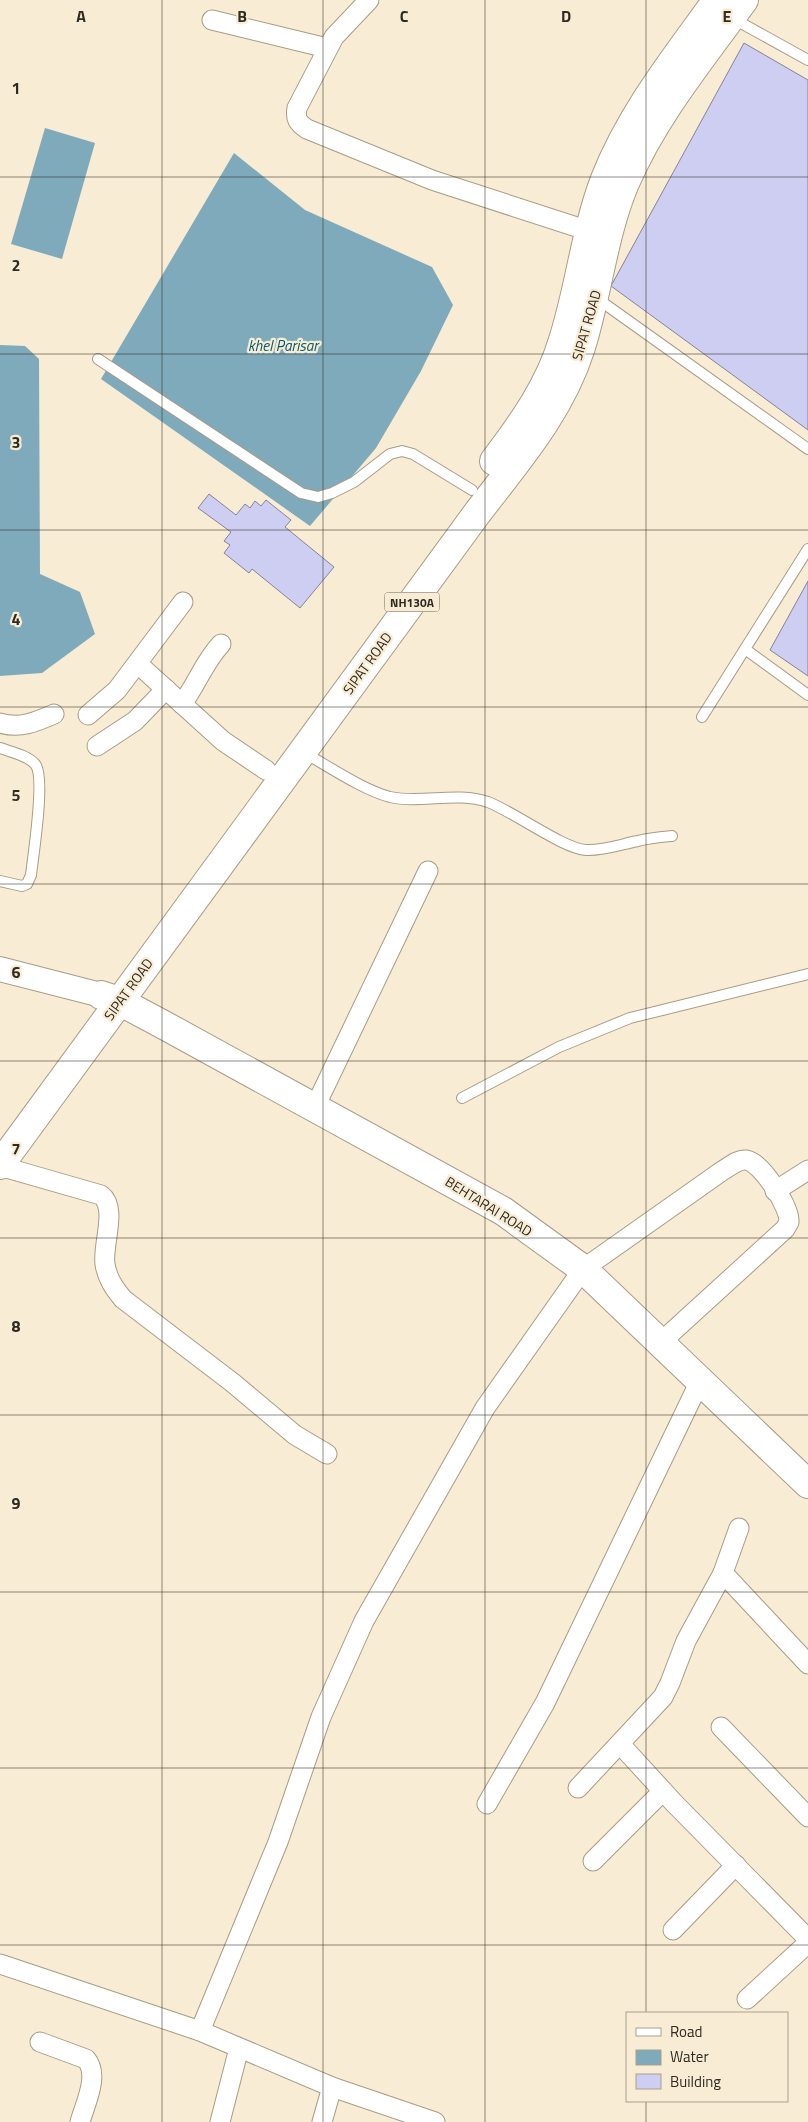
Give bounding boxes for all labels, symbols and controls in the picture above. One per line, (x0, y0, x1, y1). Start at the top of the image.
text: A (76, 4, 86, 28)
text: B (237, 4, 247, 28)
text: C (400, 4, 409, 28)
text: D (561, 4, 571, 28)
text: E (723, 4, 732, 28)
text: 1 (12, 76, 20, 100)
text: 2 (12, 253, 20, 277)
street label: SIPAT ROAD (566, 287, 606, 363)
water label: khel Parisar (248, 334, 320, 357)
text: 3 (12, 430, 20, 454)
road number: NH130A (384, 592, 440, 612)
text: 4 (12, 607, 21, 631)
street label: SIPAT ROAD (337, 628, 397, 698)
text: 5 (12, 783, 21, 807)
street label: SIPAT ROAD (98, 954, 158, 1024)
text: 6 (12, 960, 21, 984)
text: 7 (12, 1137, 20, 1161)
street label: BEHTARAI ROAD (441, 1171, 537, 1241)
text: 8 (12, 1314, 21, 1338)
text: 9 (12, 1491, 21, 1515)
legend (626, 2012, 788, 2102)
text: Road (670, 2020, 702, 2043)
text: Water (670, 2045, 709, 2068)
text: Building (670, 2070, 721, 2093)

